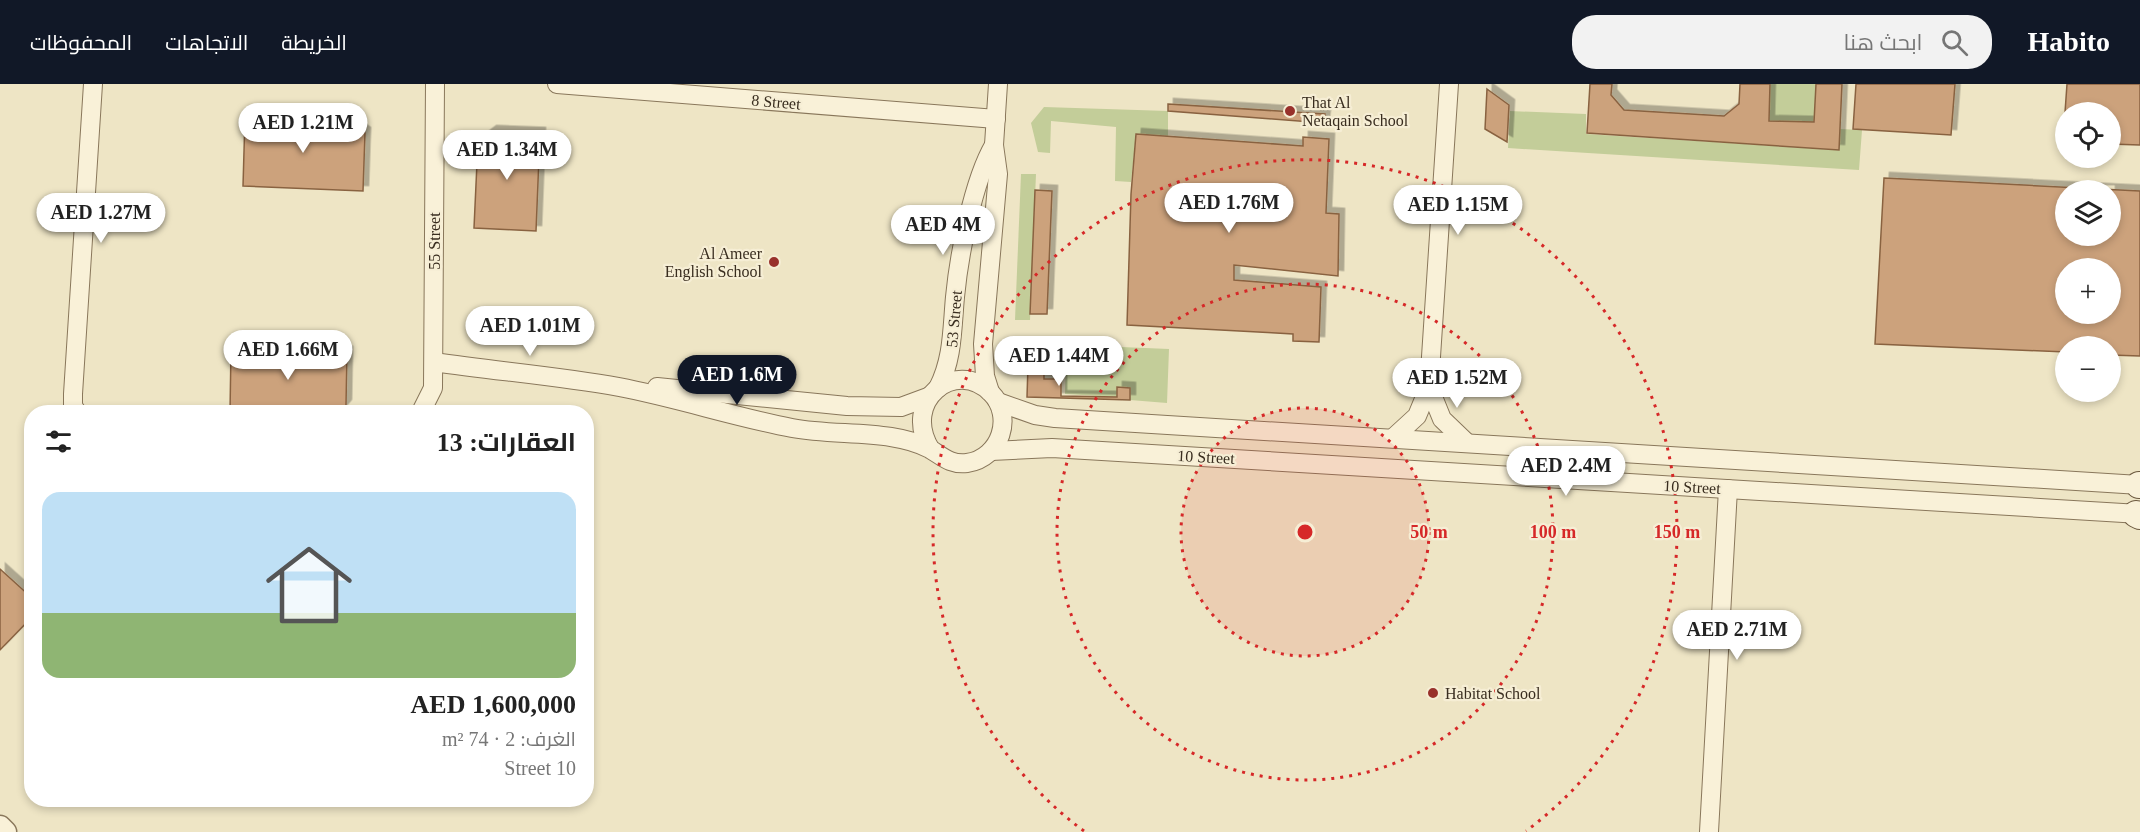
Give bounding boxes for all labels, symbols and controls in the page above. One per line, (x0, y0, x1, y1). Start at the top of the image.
search box (1572, 15, 1992, 69)
icon: search (1938, 26, 1971, 59)
text: Habito (2028, 26, 2110, 57)
text: ابحث هنا (1844, 30, 1923, 55)
text: المحفوظات (30, 31, 132, 55)
text: الاتجاهات (165, 31, 248, 55)
text: الخريطة (281, 31, 347, 55)
street label: 8 Street (751, 91, 802, 113)
place label: That Al Netaqain School (1302, 94, 1409, 130)
map controls (2055, 102, 2121, 402)
button: locate (2055, 102, 2121, 168)
pin: AED 1.21M (234, 103, 372, 154)
marker: That Al Netaqain School (1283, 104, 1297, 118)
text: AED 1.21M (252, 111, 354, 133)
pin: AED 1.34M (438, 130, 576, 181)
text: AED 1.34M (456, 138, 558, 160)
button: layers (2055, 180, 2121, 246)
pin: AED 1.76M (1160, 183, 1298, 234)
pin: AED 1.15M (1389, 185, 1527, 236)
text: AED 1.76M (1178, 191, 1280, 213)
pin: AED 1.27M (32, 193, 170, 244)
text: AED 1.15M (1407, 193, 1509, 215)
text: AED 1.27M (50, 201, 152, 223)
pin: AED 4M (894, 205, 992, 256)
street label: 55 Street (426, 212, 443, 270)
text: AED 4M (905, 213, 981, 235)
place label: Al Ameer English School (665, 245, 763, 281)
marker: Al Ameer English School (767, 255, 781, 269)
button: + (2055, 258, 2121, 324)
street label: 53 Street (943, 289, 965, 348)
pin: AED 1.01M (461, 306, 599, 357)
text: AED 1.01M (479, 314, 581, 336)
pin: AED 1.66M (219, 330, 357, 381)
pin: AED 1.44M (990, 336, 1128, 387)
button: − (2055, 336, 2121, 402)
text: AED 1.66M (237, 338, 339, 360)
text: AED 1.44M (1008, 344, 1110, 366)
pin: AED 1.6M (675, 355, 799, 406)
pin: AED 1.52M (1388, 358, 1526, 409)
text: AED 1.6M (691, 363, 783, 385)
text: AED 1.52M (1406, 366, 1508, 388)
icon: filters (42, 425, 75, 458)
text: العقارات: 13 (437, 428, 576, 457)
pin: AED 2.4M (1504, 446, 1628, 497)
street label: 10 Street (1177, 447, 1236, 467)
text: AED 2.4M (1520, 454, 1612, 476)
street label: 10 Street (1663, 477, 1722, 497)
centre of rings (1295, 522, 1315, 542)
text: 50 m (1410, 522, 1448, 542)
text: 100 m (1530, 522, 1576, 542)
text: 150 m (1654, 522, 1700, 542)
icon: home (255, 531, 363, 639)
pin: AED 2.71M (1668, 610, 1806, 661)
text: AED 2.71M (1686, 618, 1788, 640)
place label: Habitat School (1445, 685, 1541, 702)
marker: Habitat School (1426, 686, 1440, 700)
text: AED 1,600,000 (411, 690, 576, 719)
text: الغرف: 2 · 74 m² (442, 728, 576, 750)
text: 10 Street (504, 757, 576, 779)

